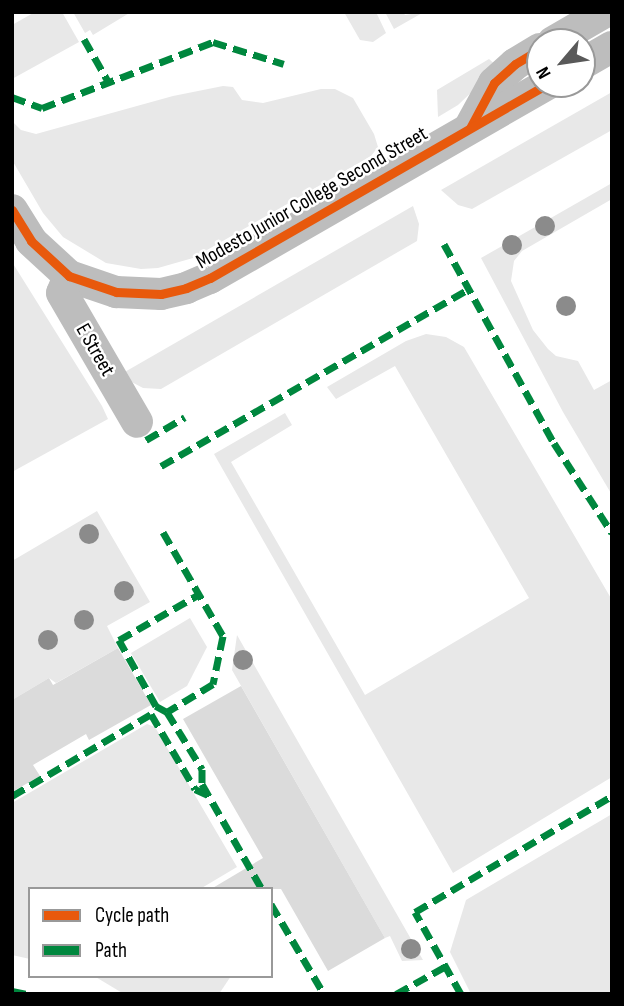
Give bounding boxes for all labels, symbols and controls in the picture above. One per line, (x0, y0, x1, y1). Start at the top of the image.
north arrow (526, 28, 596, 98)
text: N (531, 62, 556, 82)
street label: Modesto Junior College Second Street (192, 121, 432, 275)
street label: E Street (70, 319, 120, 381)
legend (28, 887, 273, 978)
text: Cycle path (95, 903, 169, 928)
text: Path (95, 938, 127, 963)

